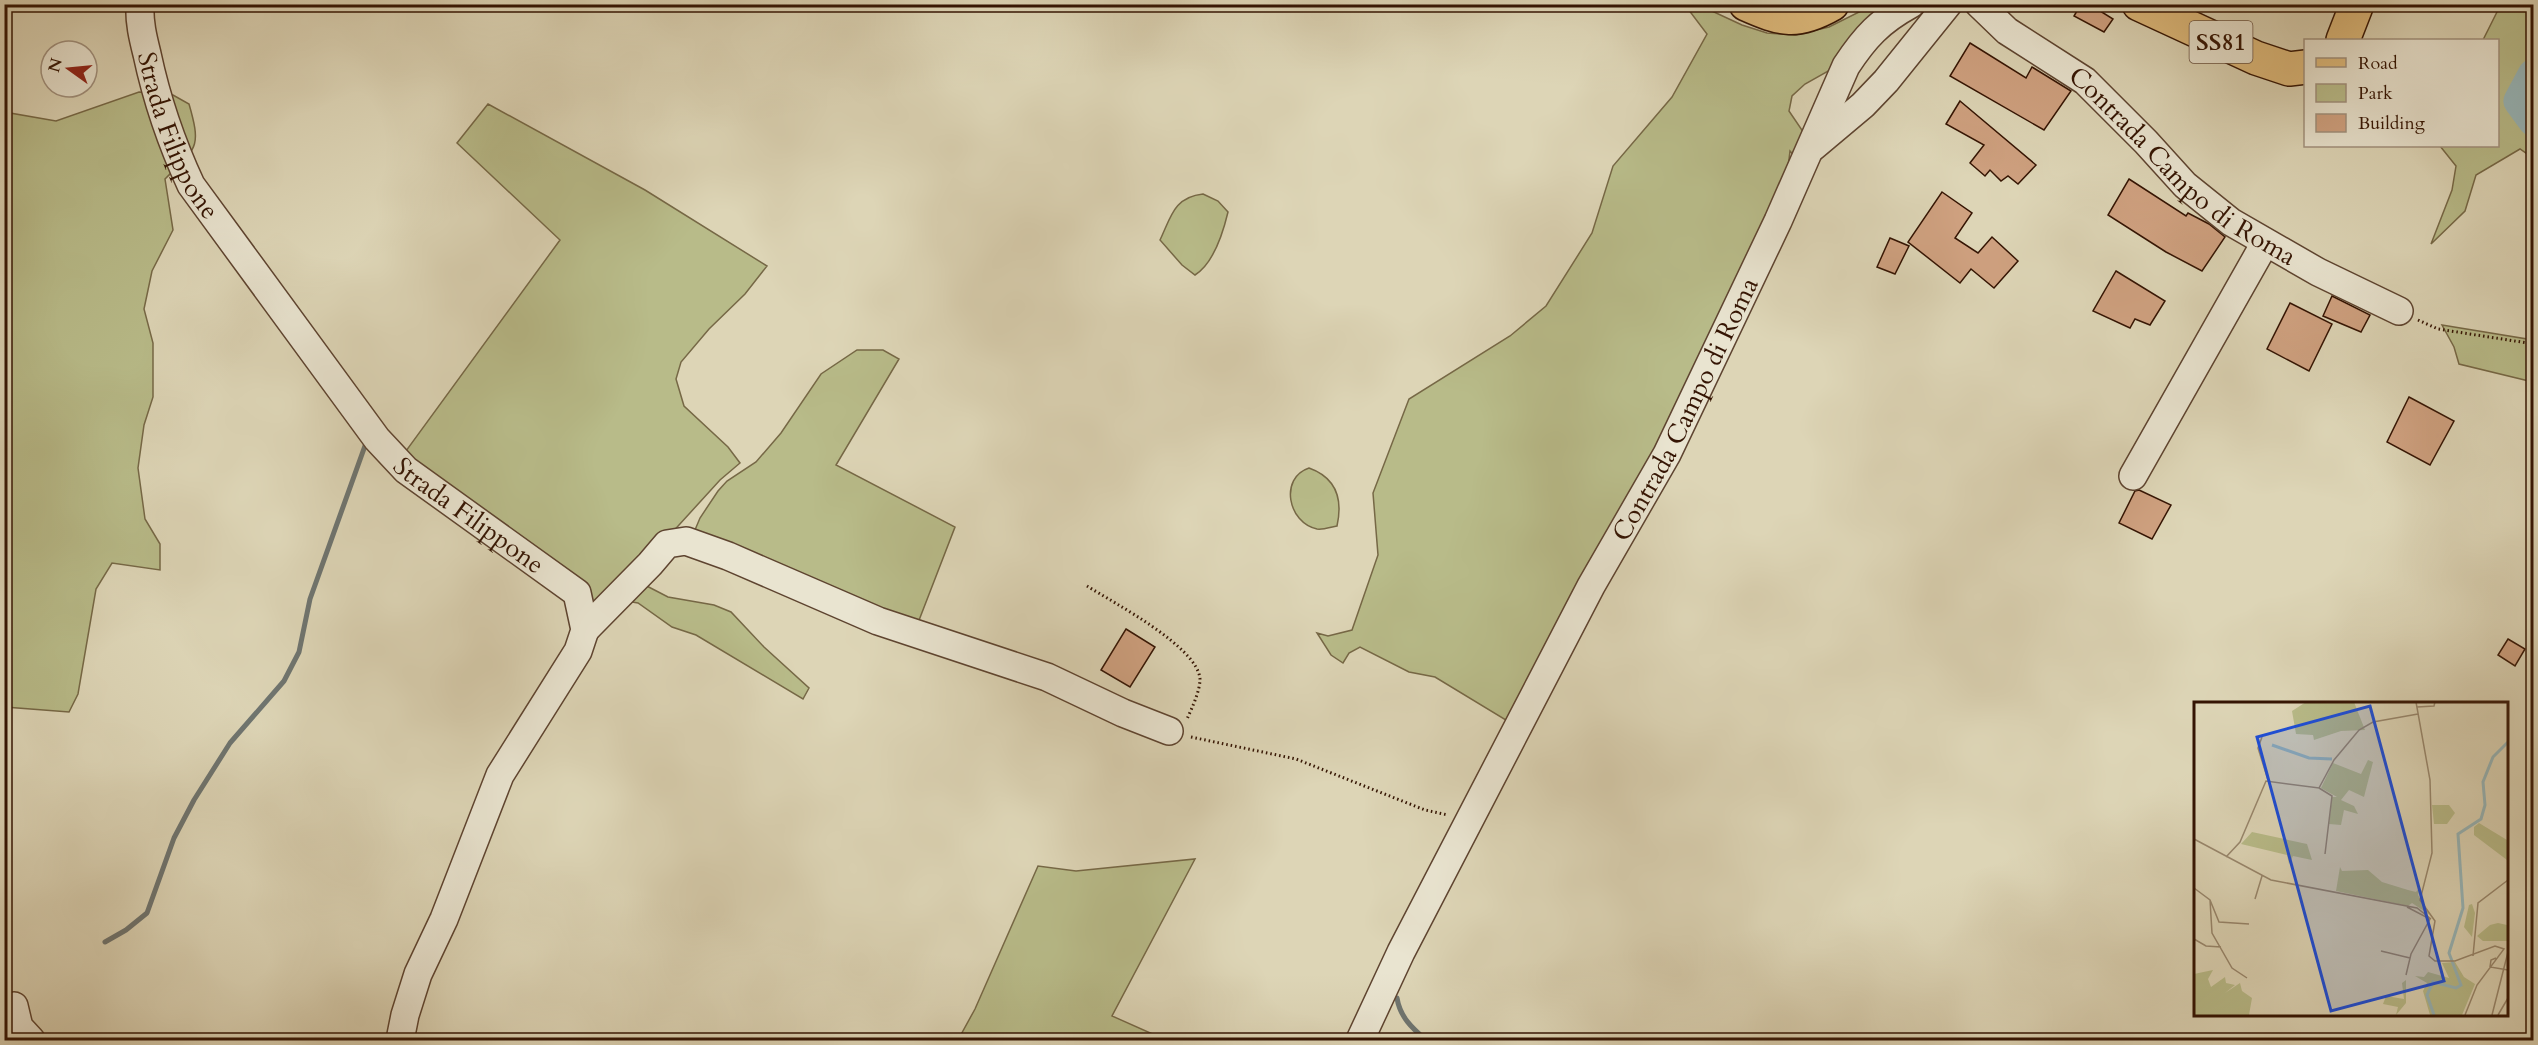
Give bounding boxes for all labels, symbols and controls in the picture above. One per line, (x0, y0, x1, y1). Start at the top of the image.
road number: SS81 (2190, 21, 2252, 63)
north arrow (39, 39, 99, 99)
legend (2304, 39, 2499, 147)
street label: Strada Filippone (129, 48, 228, 226)
text: Road (2358, 51, 2398, 76)
text: N (43, 56, 68, 75)
street label: Contrada Campo di Roma (2063, 58, 2303, 273)
text: Park (2358, 81, 2393, 106)
text: Building (2358, 111, 2426, 136)
street label: Contrada Campo di Roma (1603, 271, 1766, 547)
street label: Strada Filippone (385, 450, 552, 582)
inset map (2194, 702, 2508, 1015)

